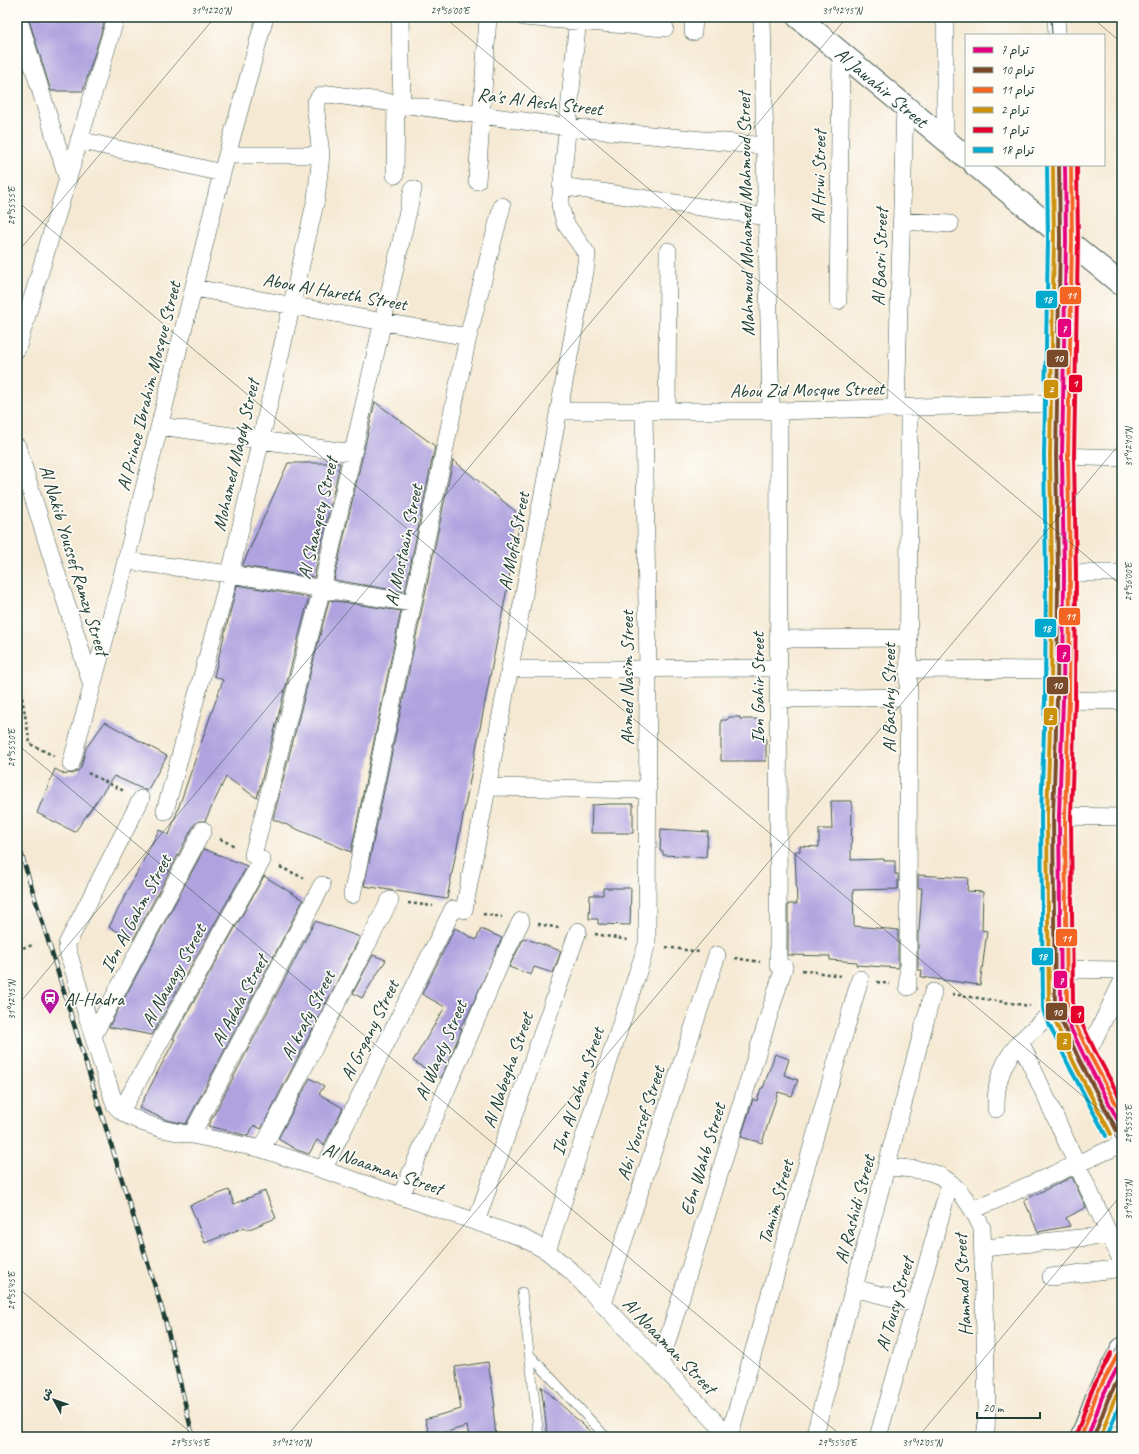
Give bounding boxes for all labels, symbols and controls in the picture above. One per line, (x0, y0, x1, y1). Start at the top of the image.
text: 31°12'20"N (191, 4, 233, 17)
text: 29°56'00"E (431, 4, 471, 17)
text: 31°12'15"N (822, 4, 864, 17)
legend (965, 34, 1105, 166)
street label: Al Jawahir Street (830, 42, 934, 134)
text: ترام 7 (1001, 42, 1029, 59)
text: ترام 10 (1001, 62, 1035, 79)
street label: Ra's Al Aesh Street (476, 82, 605, 122)
text: ترام 11 (1001, 82, 1035, 99)
street label: Mahmoud Mohamed Mahmoud Street (732, 89, 760, 336)
text: ترام 2 (1001, 102, 1029, 119)
text: ترام 1 (1001, 122, 1029, 139)
street label: Al Hrwi Street (806, 127, 832, 224)
text: ترام 18 (1001, 142, 1035, 159)
text: 29°55'55"E (5, 185, 18, 225)
street label: Al Basri Street (866, 205, 894, 306)
street label: Abou Al Hareth Street (261, 268, 410, 317)
street label: Al Prince Ibrahim Mosque Street (111, 278, 187, 493)
line badge: 11 (1059, 286, 1082, 305)
text: 11 (1066, 288, 1077, 302)
line badge: 18 (1035, 290, 1058, 309)
text: 18 (1042, 292, 1054, 306)
line badge: 7 (1057, 318, 1072, 338)
text: 7 (1062, 321, 1068, 335)
line badge: 10 (1046, 349, 1069, 368)
text: 10 (1053, 351, 1064, 365)
street label: Mohamed Magdy Street (207, 374, 266, 533)
line badge: 1 (1068, 374, 1083, 393)
text: 1 (1073, 376, 1079, 390)
street label: Abou Zid Mosque Street (730, 377, 886, 403)
line badge: 2 (1043, 379, 1059, 399)
text: 2 (1049, 382, 1055, 396)
text: 31°12'10"N (1122, 425, 1135, 467)
street label: Al Shanqety Street (292, 452, 344, 581)
street label: Al Nakib Youssef Ramzy Street (34, 462, 115, 661)
street label: Al Mostaain Street (379, 481, 429, 608)
street label: Al Mofid Street (493, 488, 536, 592)
text: 29°56'00"E (1122, 561, 1135, 601)
line badge: 11 (1058, 607, 1081, 626)
street label: Ahmed Nasim Street (615, 609, 639, 745)
text: 11 (1065, 609, 1076, 623)
line badge: 18 (1034, 618, 1057, 638)
text: 18 (1041, 621, 1053, 635)
street label: Ibn Gahir Street (746, 631, 770, 744)
street label: Al Bashry Street (877, 642, 901, 753)
line badge: 7 (1056, 644, 1071, 663)
text: 7 (1061, 647, 1067, 661)
line badge: 10 (1046, 676, 1069, 695)
text: 10 (1052, 678, 1063, 692)
line badge: 2 (1043, 707, 1058, 726)
text: 2 (1048, 710, 1054, 724)
text: 29°55'50"E (5, 727, 18, 767)
street label: Ibn Al Gahm Street (95, 849, 178, 977)
street label: Al Nawagy Street (136, 919, 213, 1031)
line badge: 11 (1055, 928, 1078, 947)
text: 11 (1061, 931, 1072, 945)
line badge: 18 (1031, 947, 1054, 966)
street label: Al Adala Street (206, 949, 275, 1050)
text: 18 (1037, 949, 1049, 963)
street label: Al krafy Street (275, 965, 341, 1064)
line badge: 7 (1053, 970, 1068, 989)
text: 7 (1059, 973, 1065, 987)
street label: Al Grgany Street (335, 975, 405, 1085)
text: 31°12'15"N (5, 978, 18, 1020)
station icon: Al-Hadra (39, 987, 61, 1015)
place label: Al-Hadra (64, 987, 125, 1011)
street label: Al Waqdy Street (409, 995, 473, 1104)
line badge: 10 (1045, 1002, 1068, 1021)
text: 10 (1052, 1005, 1063, 1019)
line badge: 1 (1070, 1005, 1085, 1024)
text: 1 (1076, 1007, 1082, 1021)
street label: Al Nabegha Street (477, 1008, 539, 1131)
street label: Ibn Al Laban Street (546, 1023, 610, 1158)
line badge: 2 (1056, 1032, 1072, 1051)
text: 2 (1062, 1034, 1068, 1048)
street label: Abi Youssef Street (611, 1062, 671, 1183)
street label: Ebn Wahb Street (675, 1099, 732, 1218)
text: 29°55'55"E (1122, 1103, 1135, 1143)
street label: Al Noaaman Street (320, 1137, 448, 1202)
street label: Al Rashidi Street (829, 1151, 881, 1266)
street label: Tamim Street (752, 1156, 800, 1247)
text: 31°12'05"N (1122, 1178, 1135, 1220)
street label: Hammad Street (948, 1231, 978, 1337)
street label: Al Tousy Street (870, 1252, 921, 1354)
text: 29°55'45"E (5, 1270, 18, 1310)
street label: Al Noaaman Street (617, 1292, 723, 1401)
north arrow (34, 1380, 74, 1420)
text: ش (37, 1384, 56, 1403)
scale bar (977, 1394, 1040, 1420)
text: 20 m (983, 1400, 1005, 1416)
text: 29°55'45"E (171, 1436, 211, 1449)
text: 31°12'10"N (271, 1436, 313, 1449)
text: 29°55'50"E (818, 1436, 858, 1449)
text: 31°12'05"N (902, 1436, 944, 1449)

